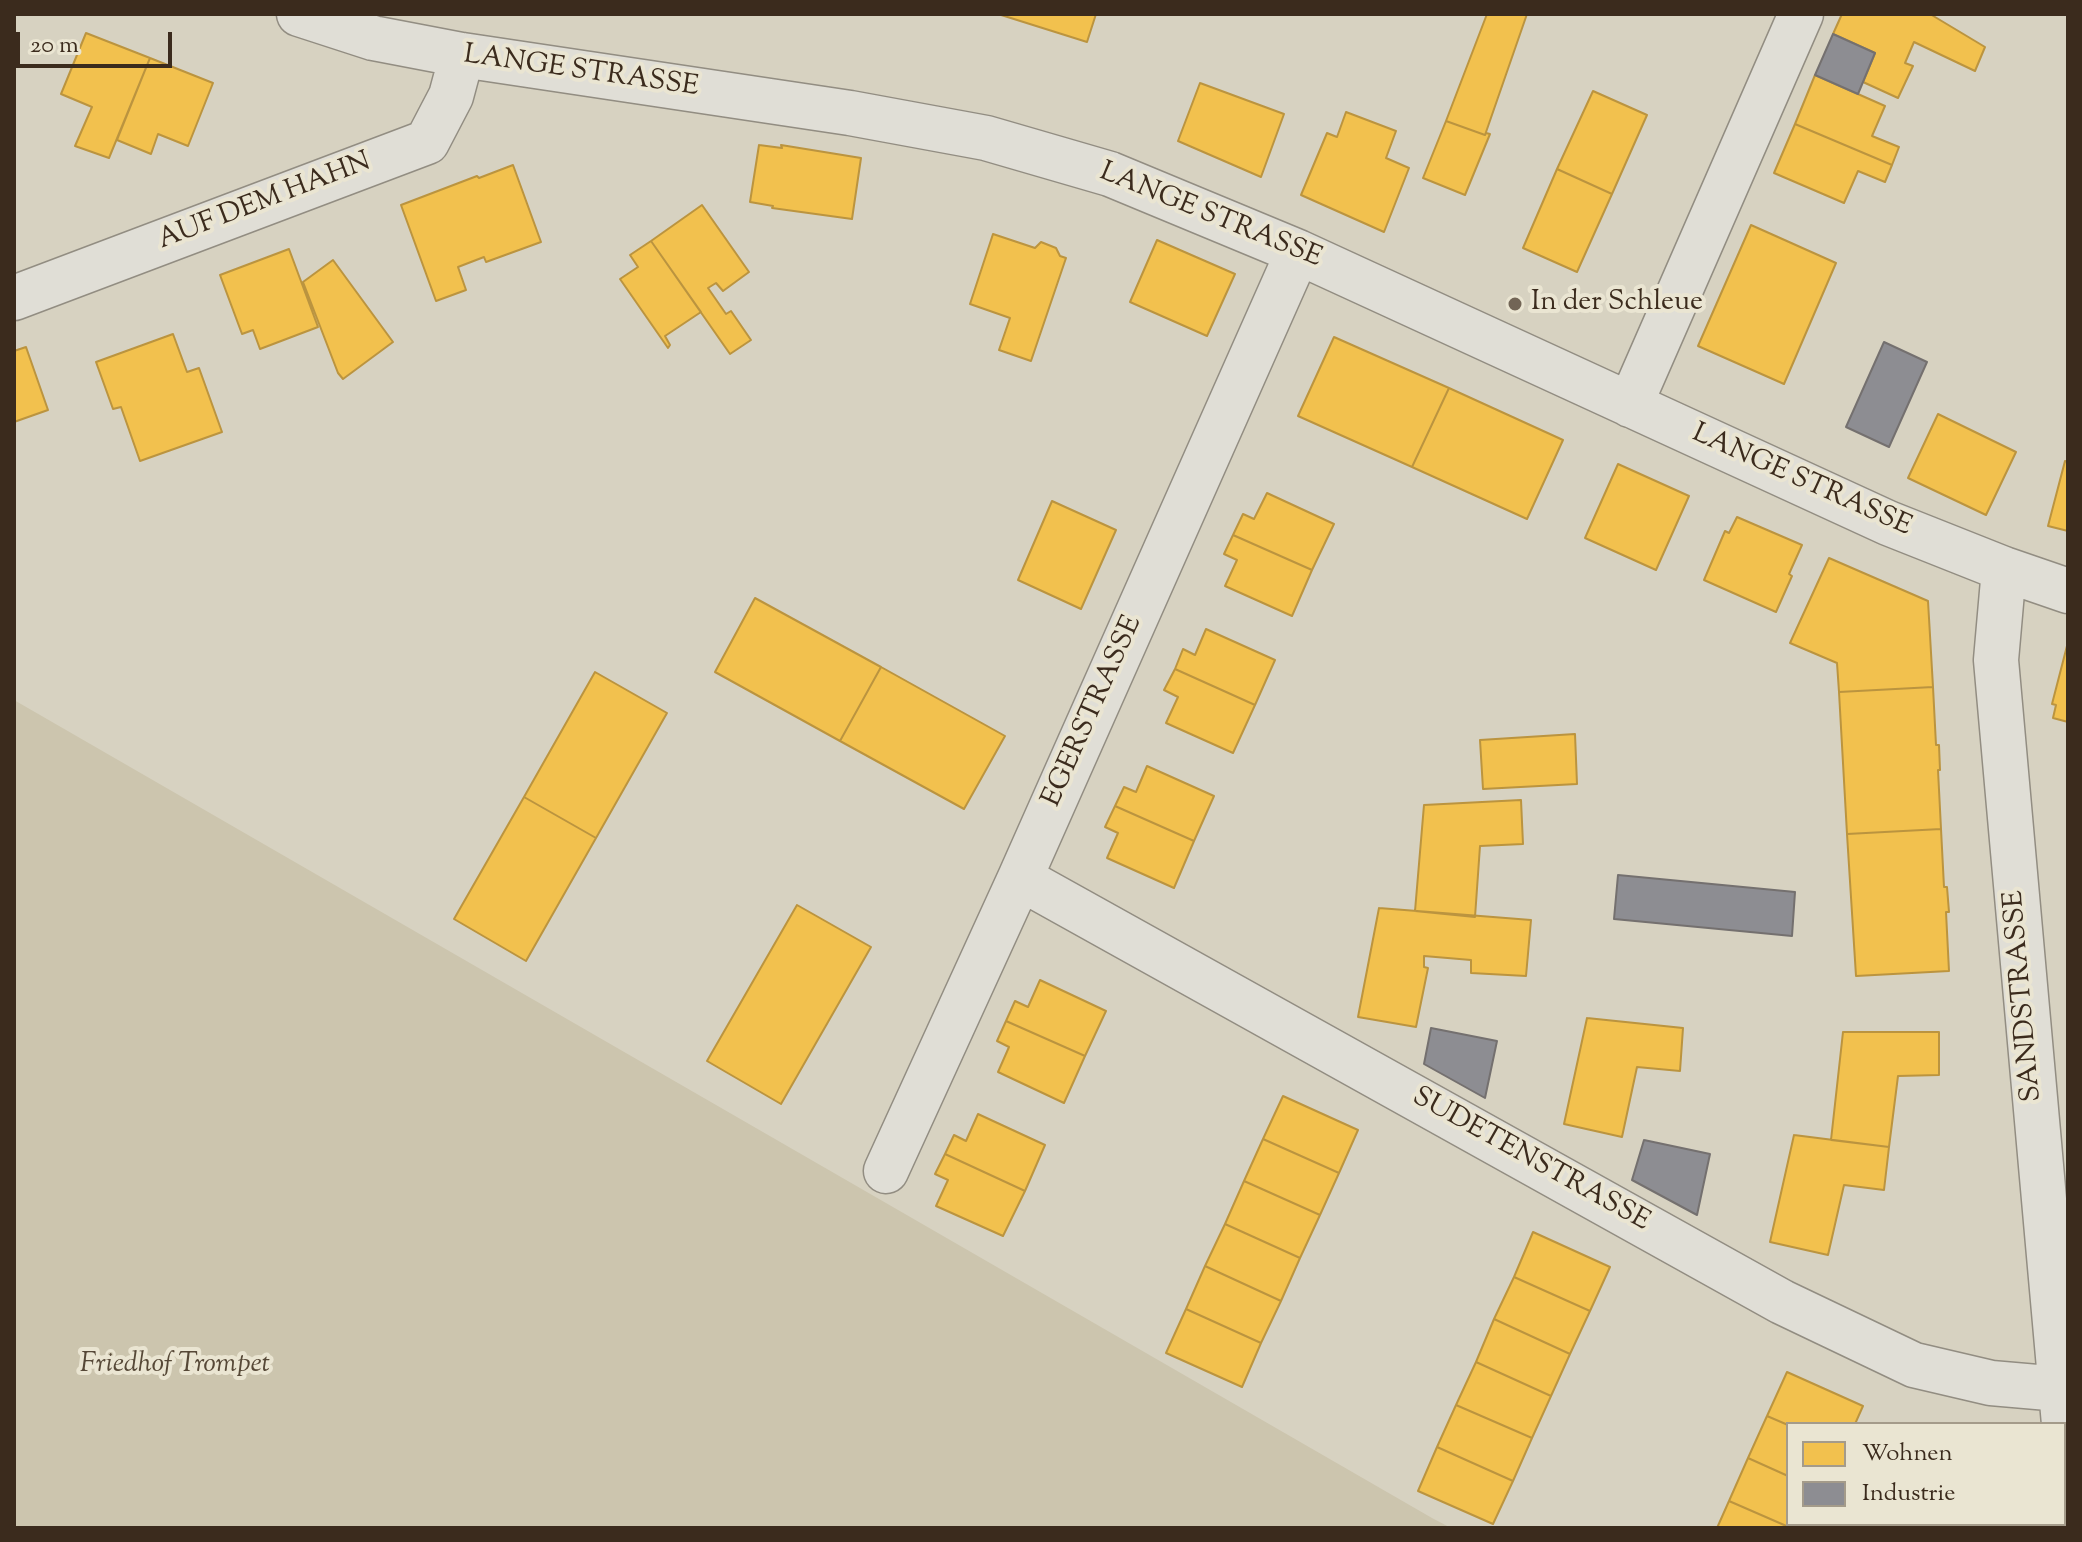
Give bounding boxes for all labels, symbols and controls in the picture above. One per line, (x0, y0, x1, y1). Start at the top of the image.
scale bar (20, 16, 176, 66)
text: 20 m (30, 29, 79, 63)
street label: LANGE STRASSE (461, 40, 701, 106)
street label: AUF DEM HAHN (154, 147, 376, 259)
street label: LANGE STRASSE (1094, 157, 1326, 277)
place label: In der Schleue (1531, 287, 1703, 321)
marker: In der Schleue (1506, 295, 1524, 313)
street label: LANGE STRASSE (1686, 418, 1916, 546)
street label: EGERSTRASSE (1037, 611, 1151, 813)
street label: SANDSTRASSE (1999, 889, 2051, 1103)
street label: SUDETENSTRASSE (1405, 1082, 1655, 1240)
park label: Friedhof Trompet (80, 1349, 270, 1383)
legend (1786, 1422, 2066, 1526)
text: Wohnen (1862, 1437, 1953, 1471)
text: Industrie (1862, 1477, 1955, 1511)

